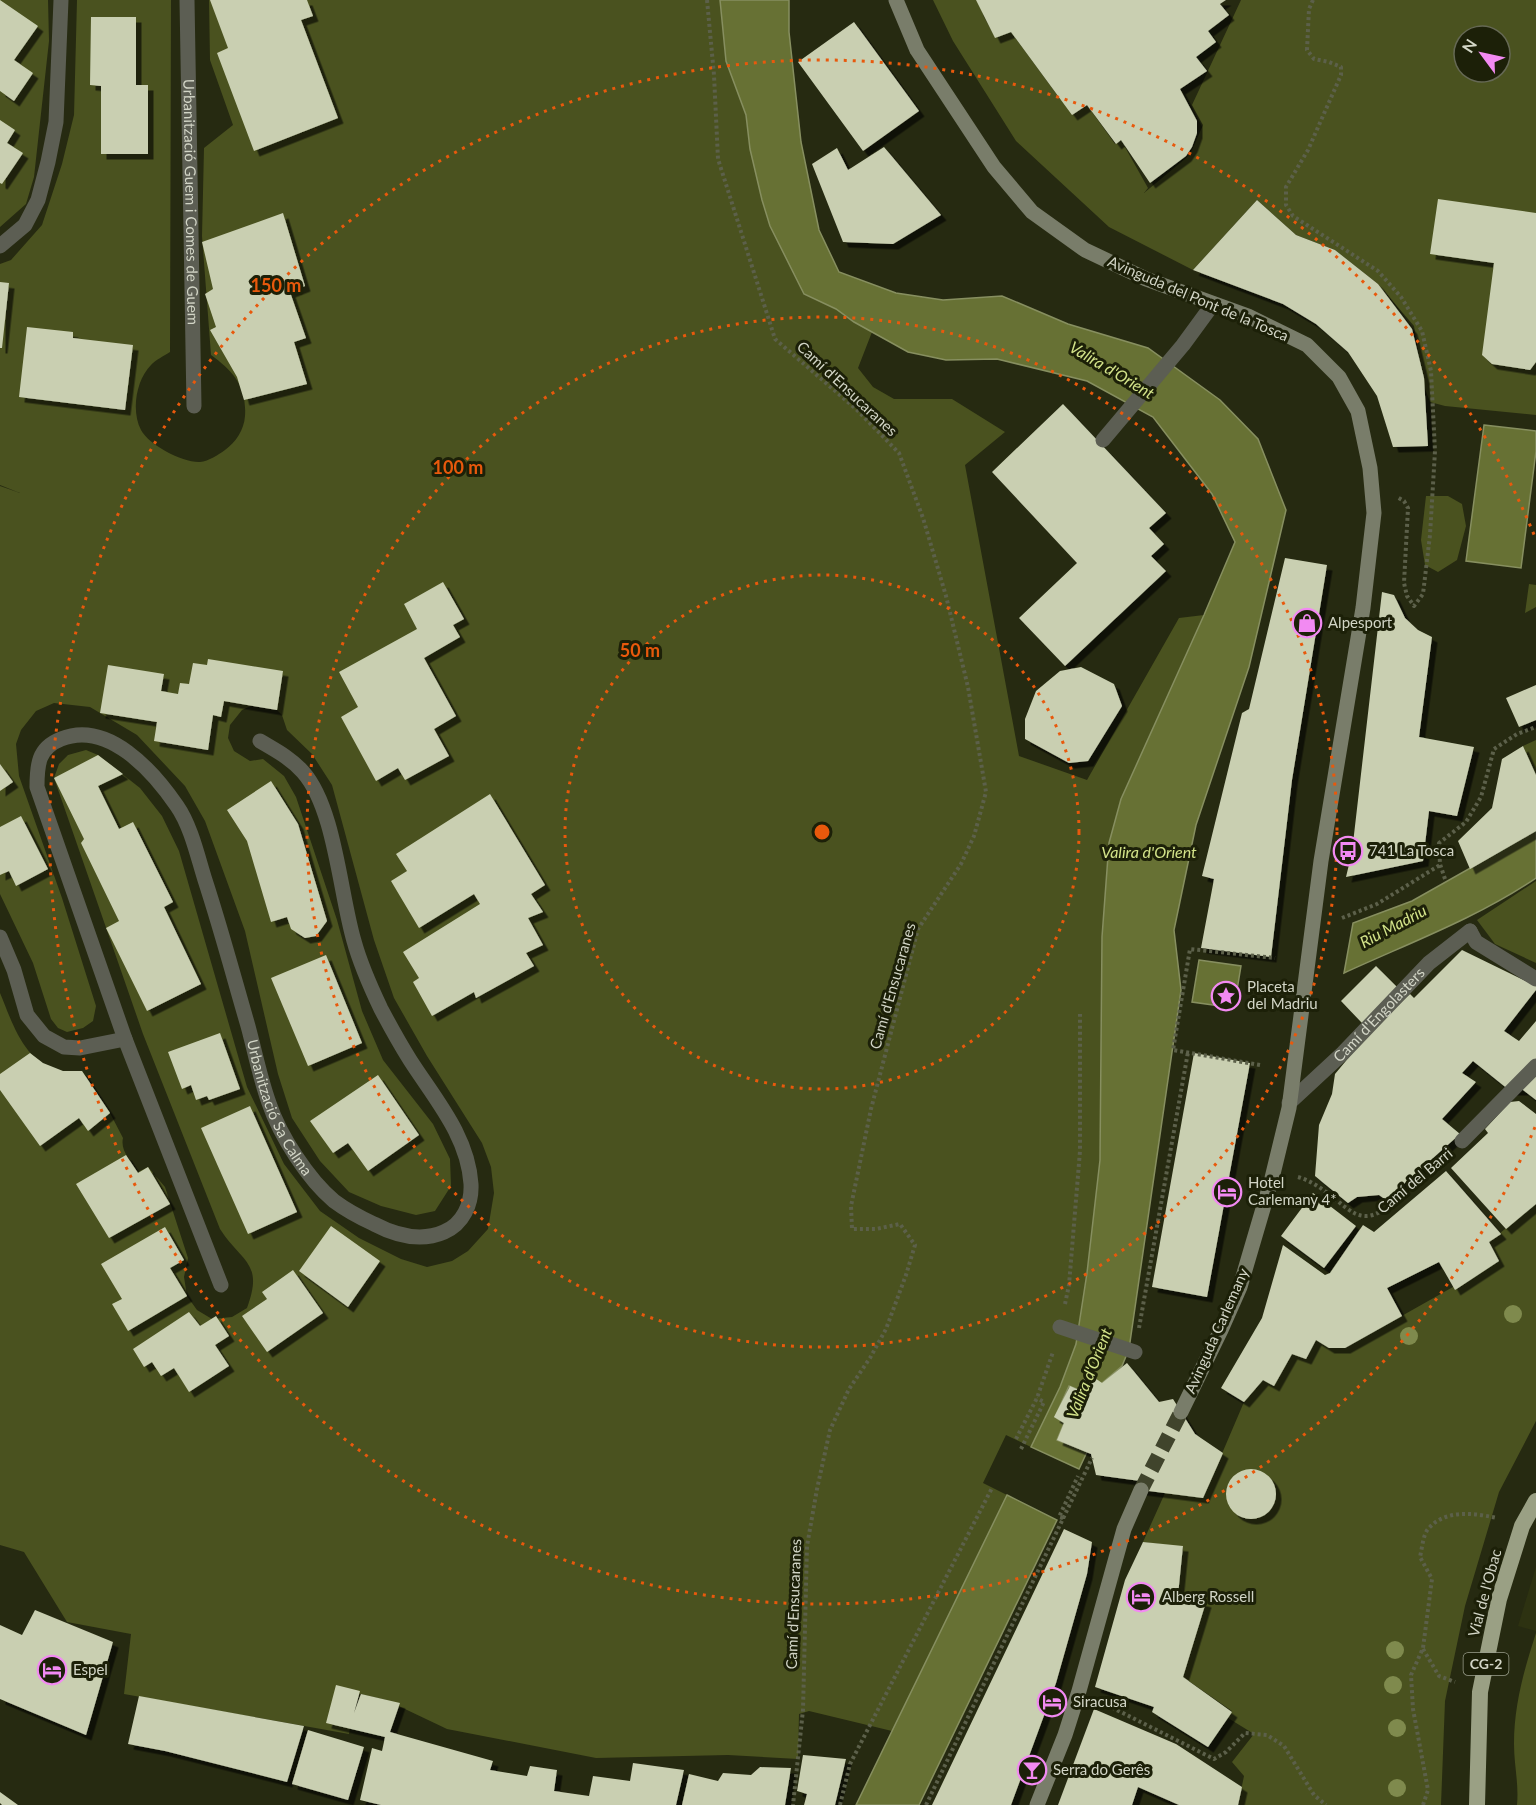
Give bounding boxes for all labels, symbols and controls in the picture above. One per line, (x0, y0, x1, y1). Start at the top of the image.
north arrow (1452, 24, 1512, 84)
text: N (1458, 35, 1480, 56)
street label: Urbanització Guem i Comes de Guem (180, 79, 203, 325)
street label: Avinguda del Pont de la Tosca (1105, 252, 1291, 344)
text: 150 m (251, 274, 301, 296)
street label: Camí d'Ensucaranes (794, 337, 902, 439)
water label: Valira d'Orient (1066, 337, 1158, 403)
text: 100 m (433, 456, 483, 478)
shop icon: Alpesport (1291, 607, 1323, 639)
place label: Alpesport (1328, 613, 1393, 631)
text: 50 m (620, 639, 660, 661)
centre of rings (812, 822, 832, 842)
bus stop icon: 741 La Tosca (1332, 835, 1364, 867)
place label: 741 La Tosca (1369, 841, 1454, 859)
water label: Valira d'Orient (1101, 842, 1197, 861)
water label: Riu Madriu (1356, 900, 1429, 951)
street label: Camí d'Ensucaranes (865, 920, 919, 1051)
street label: Camí d'Engolasters (1329, 963, 1428, 1066)
place label: Placeta del Madriu (1247, 977, 1318, 1012)
place icon: Placeta del Madriu (1210, 980, 1242, 1012)
street label: Urbanització Sa Calma (244, 1037, 317, 1179)
street label: Camí del Barri (1373, 1144, 1456, 1217)
place label: Hotel Carlemany 4* (1248, 1173, 1337, 1208)
hotel icon: Hotel Carlemany 4* (1211, 1176, 1243, 1208)
street label: Avinguda Carlemany (1180, 1265, 1252, 1396)
water label: Valira d'Orient (1062, 1325, 1115, 1421)
street label: Camí d'Ensucaranes (782, 1538, 804, 1670)
street label: Vial de l'Obac (1464, 1547, 1504, 1639)
hotel icon: Alberg Rossell (1125, 1581, 1157, 1613)
place label: Alberg Rossell (1162, 1587, 1254, 1605)
road number: CG-2 (1464, 1653, 1508, 1675)
hotel icon: Espel (36, 1654, 68, 1686)
place label: Espel (73, 1660, 108, 1678)
hotel icon: Siracusa (1036, 1686, 1068, 1718)
place label: Siracusa (1073, 1692, 1127, 1710)
bar icon: Serra do Gerês (1016, 1754, 1048, 1786)
place label: Serra do Gerês (1053, 1760, 1150, 1778)

